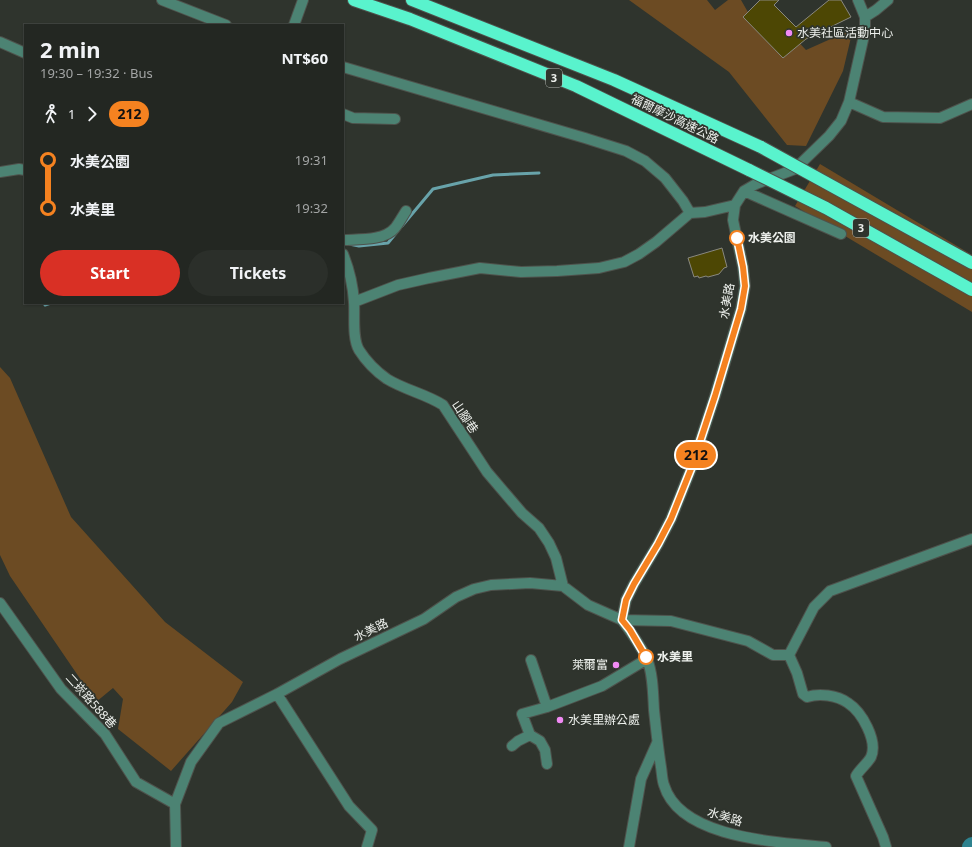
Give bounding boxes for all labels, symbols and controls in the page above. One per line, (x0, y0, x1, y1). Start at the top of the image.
place label: 水美社區活動中心 (797, 24, 893, 41)
marker: 水美社區活動中心 (784, 28, 794, 38)
text: 2 min (40, 34, 101, 64)
text: NT$60 (281, 48, 328, 68)
text: 19:30 – 19:32 · Bus (40, 64, 153, 82)
road number: 3 (546, 69, 562, 87)
street label: 福爾摩沙高速公路 (628, 90, 722, 147)
icon: walk (40, 103, 62, 125)
icon: forward (81, 103, 103, 125)
text: 212 (117, 104, 141, 123)
text: 1 (68, 105, 75, 123)
text: 水美公園 (70, 151, 130, 171)
text: 19:31 (295, 151, 328, 169)
text: 水美里 (70, 199, 115, 219)
text: 19:32 (295, 199, 328, 217)
road number: 3 (853, 219, 869, 237)
place label: 水美公園 (748, 229, 796, 246)
marker: 水美公園 (729, 230, 745, 246)
button: Start (40, 250, 180, 296)
button: Tickets (188, 250, 328, 296)
street label: 水美路 (715, 282, 738, 320)
street label: 山腳巷 (448, 397, 483, 436)
line badge: 212 (673, 442, 719, 468)
text: 212 (684, 445, 708, 464)
street label: 水美路 (351, 614, 391, 645)
place label: 水美里 (657, 648, 693, 665)
marker: 水美里 (638, 649, 654, 665)
place label: 萊爾富 (572, 656, 608, 673)
marker: 萊爾富 (611, 660, 621, 670)
street label: 二崁路588巷 (62, 669, 121, 732)
place label: 水美里辦公處 (568, 711, 640, 728)
marker: 水美里辦公處 (555, 715, 565, 725)
street label: 水美路 (705, 803, 745, 830)

